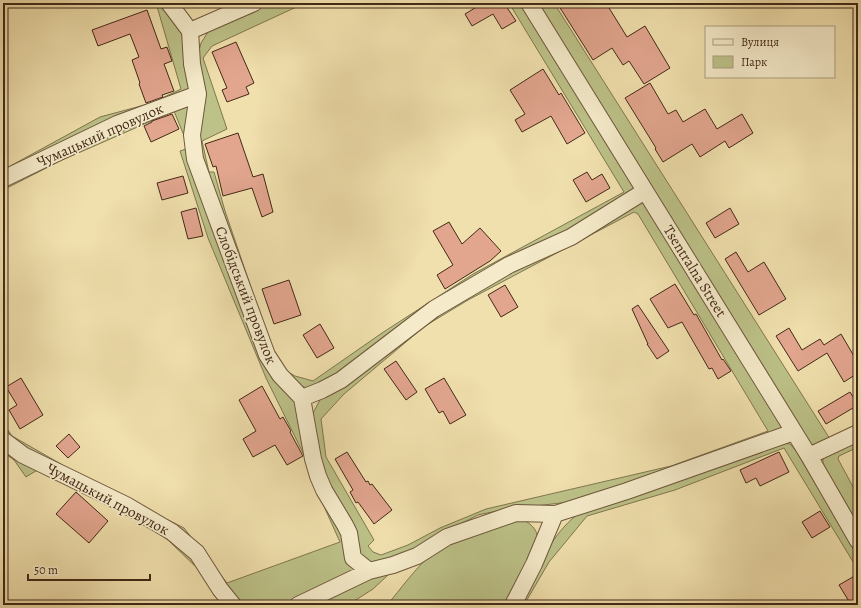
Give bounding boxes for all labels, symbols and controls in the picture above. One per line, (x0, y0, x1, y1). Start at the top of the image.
legend (705, 26, 835, 78)
text: Вулиця (741, 34, 779, 50)
text: Парк (741, 54, 767, 70)
street label: Чумацький провулок (34, 98, 167, 172)
street label: Tsentralna Street (659, 221, 731, 321)
street label: Слобідський провулок (210, 223, 282, 367)
street label: Чумацький провулок (43, 458, 173, 540)
scale bar (28, 556, 150, 582)
text: 50 m (34, 562, 58, 578)

